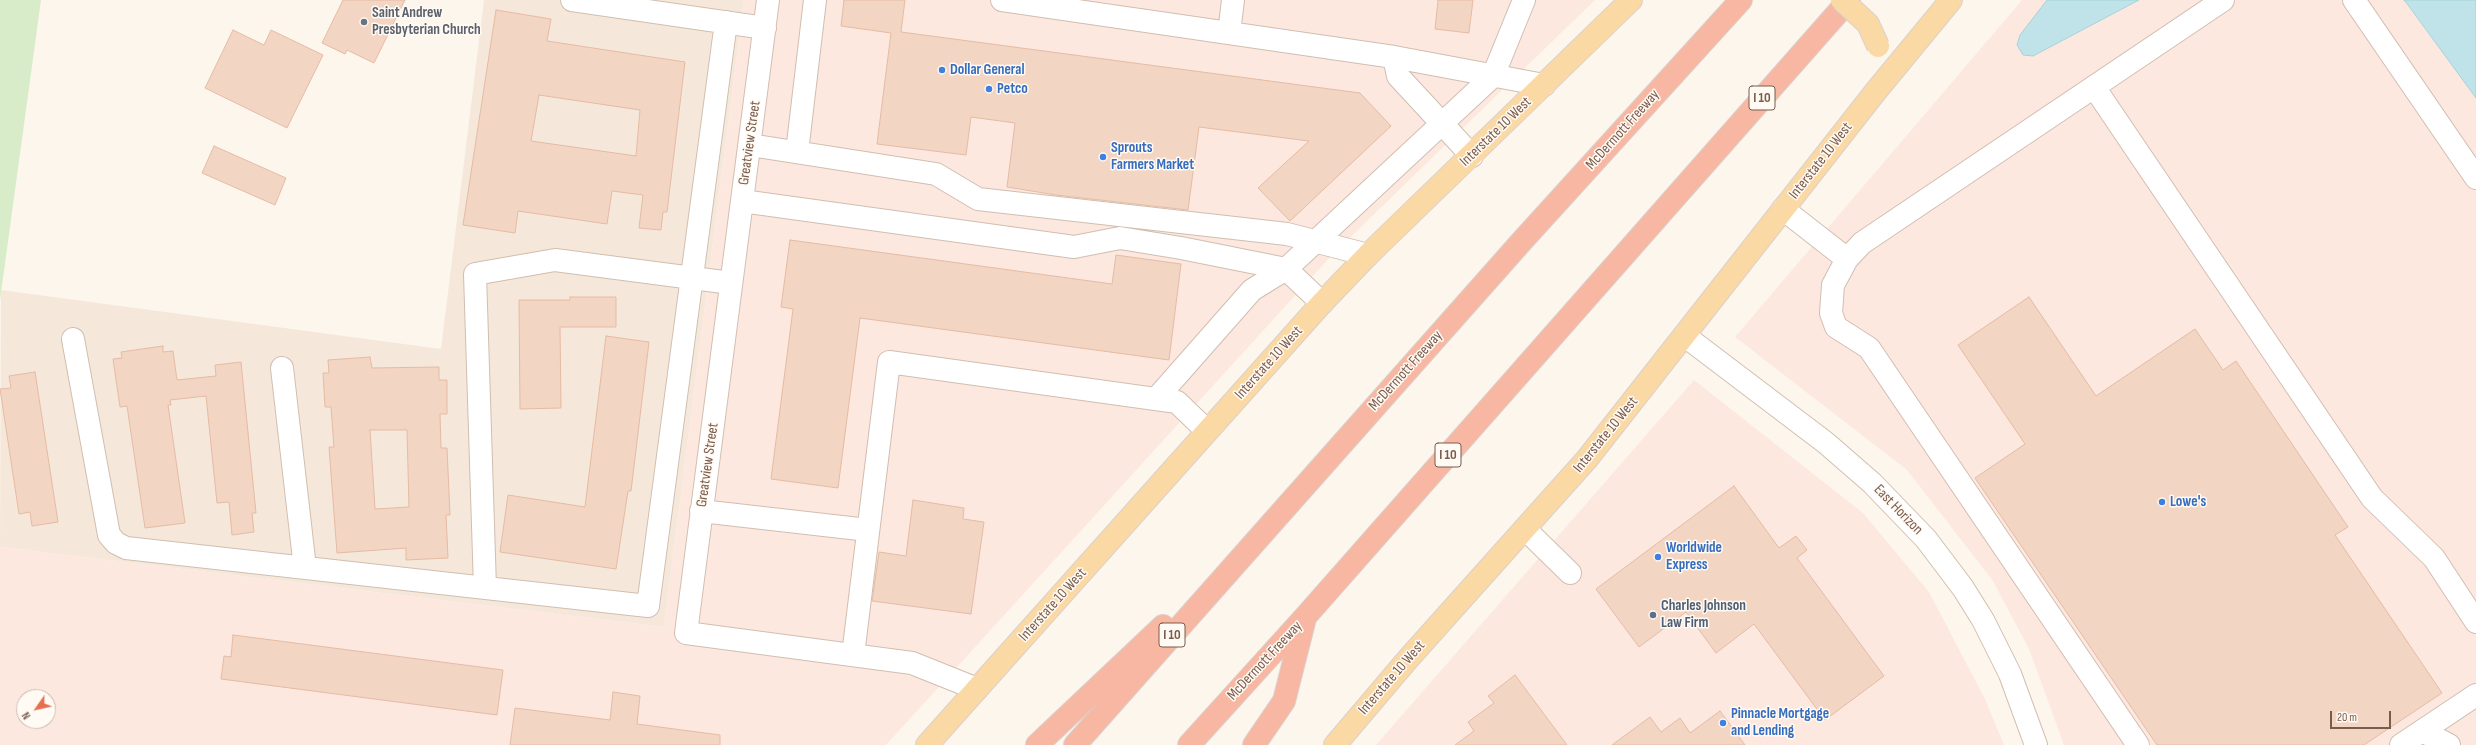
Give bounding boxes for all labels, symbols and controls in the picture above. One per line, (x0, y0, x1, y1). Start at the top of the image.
place label: Saint Andrew Presbyterian Church (372, 4, 481, 39)
marker: Saint Andrew Presbyterian Church (359, 17, 369, 27)
place label: Dollar General (950, 61, 1024, 79)
marker: Dollar General (937, 65, 947, 75)
place label: Petco (997, 80, 1028, 98)
marker: Petco (984, 84, 994, 94)
street label: McDermott Freeway (1582, 86, 1664, 174)
road number: I 10 (1749, 86, 1775, 110)
street label: Interstate 10 West (1456, 93, 1536, 171)
street label: Greatview Street (735, 100, 765, 186)
street label: Interstate 10 West (1785, 119, 1857, 203)
place label: Sprouts Farmers Market (1111, 139, 1194, 174)
marker: Sprouts Farmers Market (1098, 152, 1108, 162)
street label: Interstate 10 West (1231, 323, 1307, 403)
street label: McDermott Freeway (1365, 327, 1447, 415)
street label: Interstate 10 West (1570, 393, 1642, 477)
street label: Greatview Street (693, 422, 723, 508)
road number: I 10 (1435, 443, 1461, 467)
street label: East Horizon (1870, 481, 1926, 539)
place label: Lowe's (2170, 493, 2206, 511)
marker: Lowe's (2157, 497, 2167, 507)
place label: Worldwide Express (1666, 539, 1722, 574)
marker: Worldwide Express (1653, 552, 1663, 562)
street label: Interstate 10 West (1015, 565, 1091, 645)
place label: Charles Johnson Law Firm (1661, 597, 1746, 632)
marker: Charles Johnson Law Firm (1648, 610, 1658, 620)
street label: McDermott Freeway (1224, 618, 1306, 704)
road number: I 10 (1159, 623, 1185, 647)
street label: Interstate 10 West (1355, 637, 1429, 719)
north arrow (16, 689, 56, 729)
scale bar (2332, 703, 2393, 729)
place label: Pinnacle Mortgage and Lending (1731, 705, 1829, 740)
text: N (19, 709, 33, 722)
text: 20 m (2337, 710, 2357, 725)
marker: Pinnacle Mortgage and Lending (1718, 718, 1728, 728)

